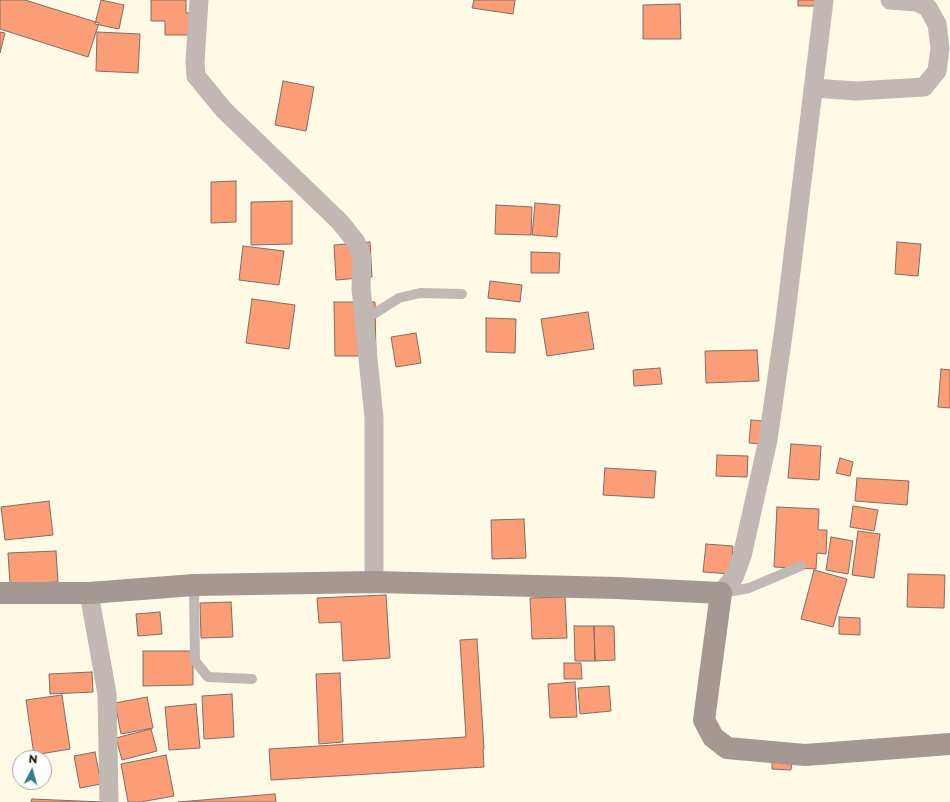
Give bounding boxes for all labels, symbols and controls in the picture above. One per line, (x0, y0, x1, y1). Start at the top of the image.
north arrow (12, 750, 52, 790)
text: N (28, 752, 38, 766)

